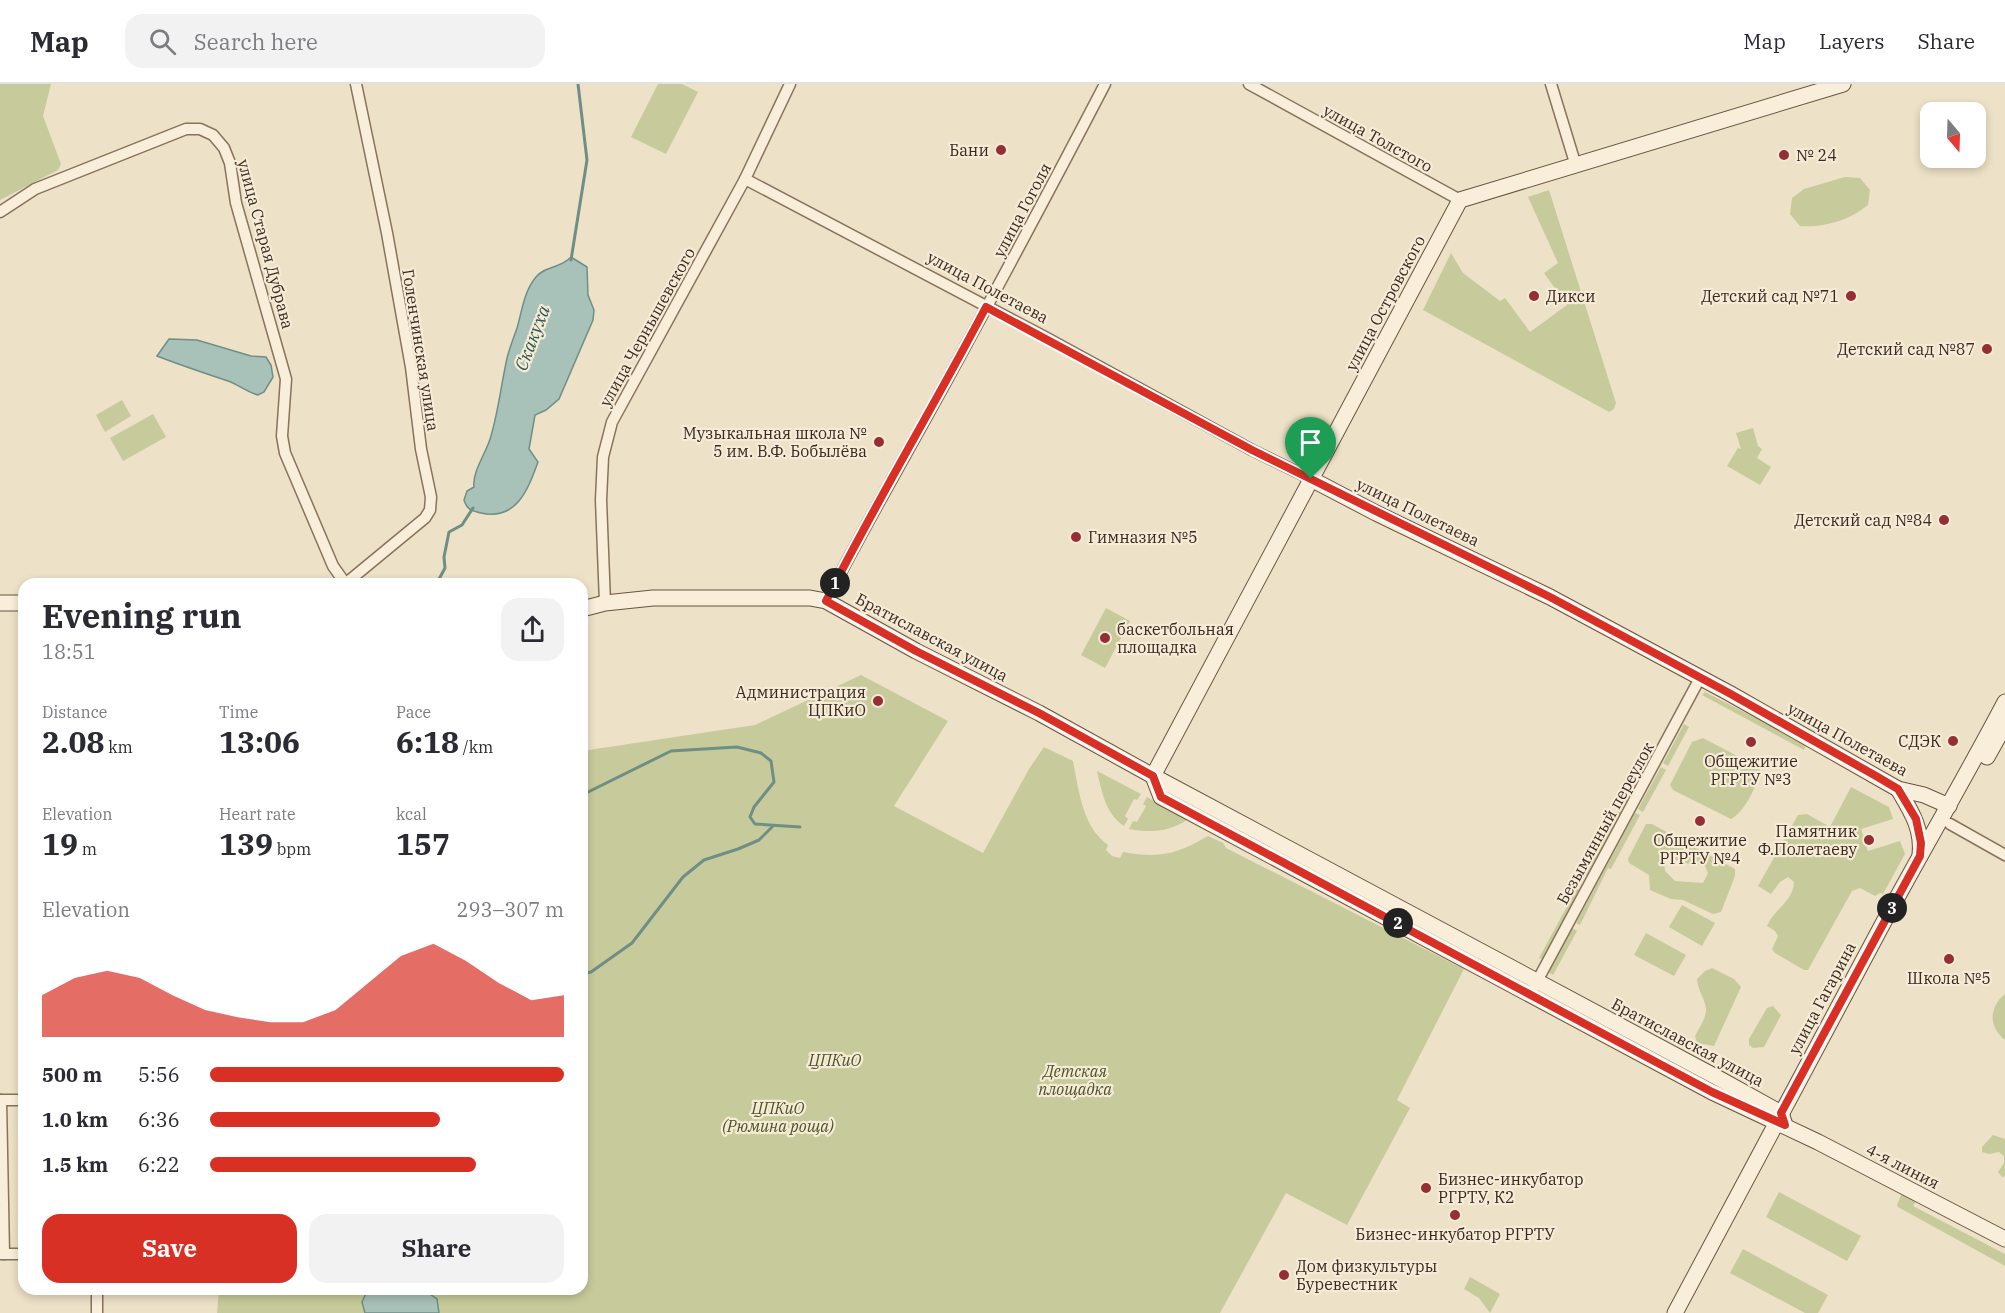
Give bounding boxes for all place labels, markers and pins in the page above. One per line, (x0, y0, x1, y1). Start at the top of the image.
place label: Бани (949, 140, 989, 160)
marker: Бани (994, 143, 1008, 157)
place label: № 24 (1796, 145, 1837, 165)
marker: № 24 (1777, 148, 1791, 162)
place label: Дикси (1546, 286, 1596, 306)
place label: Детский сад №71 (1701, 286, 1839, 306)
marker: Дикси (1527, 289, 1541, 303)
marker: Детский сад №71 (1844, 289, 1858, 303)
place label: Детский сад №87 (1837, 339, 1975, 359)
marker: Детский сад №87 (1980, 342, 1994, 356)
pin (1285, 417, 1336, 479)
place label: Музыкальная школа № 5 им. В.Ф. Бобылёва (683, 423, 867, 461)
marker: Музыкальная школа № 5 им. В.Ф. Бобылёва (872, 435, 886, 449)
place label: Детский сад №84 (1794, 510, 1932, 530)
marker: Детский сад №84 (1937, 513, 1951, 527)
place label: Гимназия №5 (1088, 527, 1198, 547)
marker: Гимназия №5 (1069, 530, 1083, 544)
pin: 1 (820, 568, 850, 598)
place label: баскетбольная площадка (1117, 619, 1234, 657)
marker: баскетбольная площадка (1098, 631, 1112, 645)
place label: Администрация ЦПКиО (735, 682, 866, 720)
marker: Администрация ЦПКиО (871, 694, 885, 708)
place label: СДЭК (1898, 731, 1941, 751)
marker: СДЭК (1946, 734, 1960, 748)
marker: Общежитие РГРТУ №3 (1744, 735, 1758, 749)
place label: Общежитие РГРТУ №3 (1704, 751, 1798, 789)
marker: Общежитие РГРТУ №4 (1693, 814, 1707, 828)
place label: Памятник Ф.Полетаеву (1758, 821, 1858, 859)
place label: Общежитие РГРТУ №4 (1653, 830, 1747, 868)
marker: Памятник Ф.Полетаеву (1862, 833, 1876, 847)
pin: 3 (1877, 893, 1907, 923)
pin: 2 (1383, 908, 1413, 938)
marker: Школа №5 (1942, 952, 1956, 966)
place label: Школа №5 (1907, 968, 1991, 988)
place label: Бизнес-инкубатор РГРТУ, К2 (1438, 1169, 1584, 1207)
marker: Бизнес-инкубатор РГРТУ, К2 (1419, 1181, 1433, 1195)
marker: Бизнес-инкубатор РГРТУ (1448, 1208, 1462, 1222)
place label: Бизнес-инкубатор РГРТУ (1355, 1224, 1555, 1244)
place label: Дом физкультуры Буревестник (1296, 1256, 1438, 1294)
marker: Дом физкультуры Буревестник (1277, 1268, 1291, 1282)

